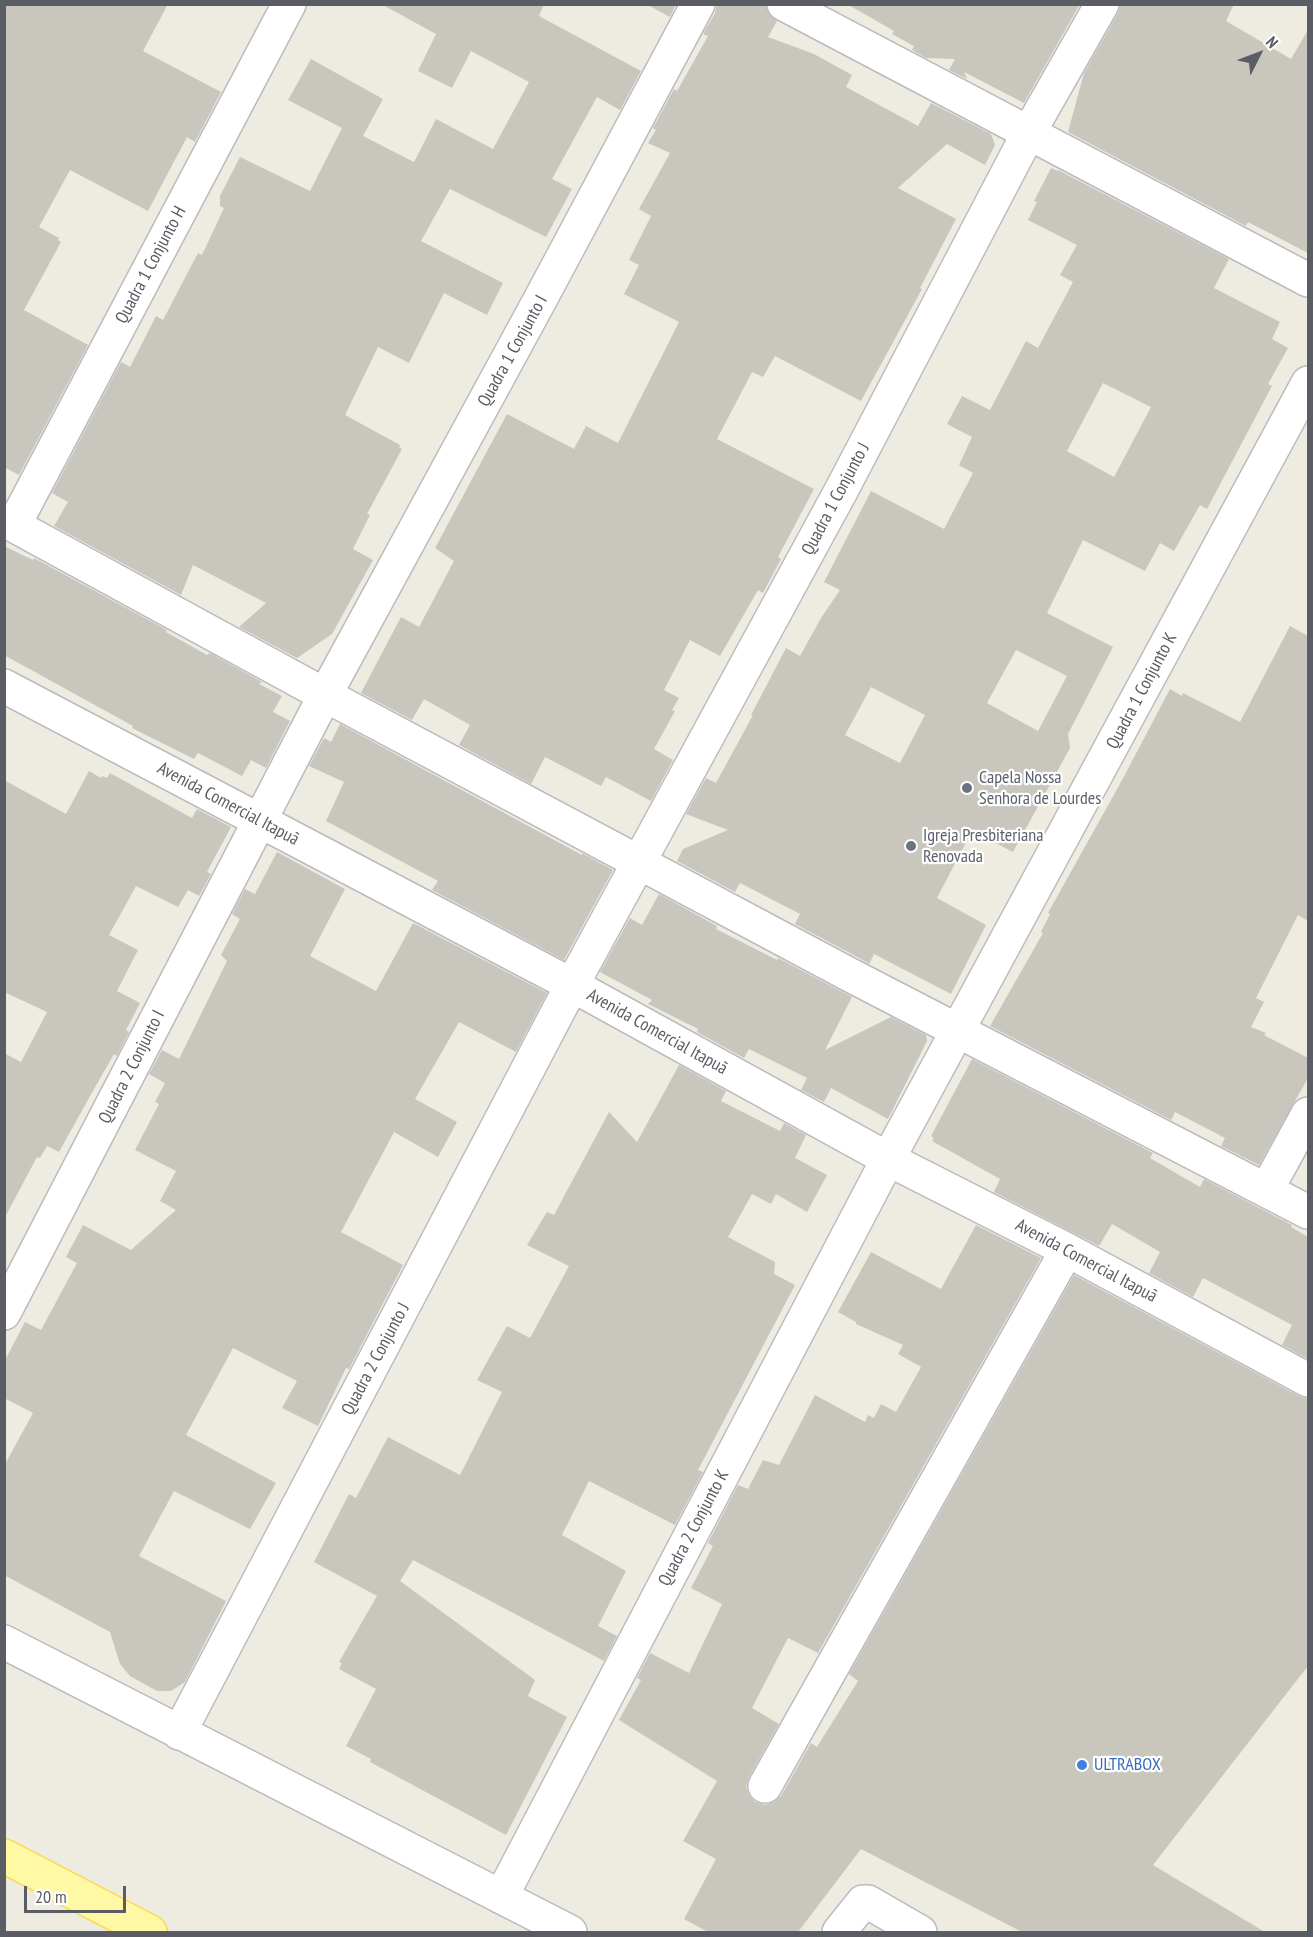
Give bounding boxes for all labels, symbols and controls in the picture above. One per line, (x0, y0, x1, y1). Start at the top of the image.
north arrow (1229, 24, 1289, 84)
text: N (1262, 32, 1283, 52)
street label: Quadra 1 Conjunto H (111, 203, 191, 327)
street label: Quadra 1 Conjunto I (473, 291, 553, 411)
street label: Quadra 1 Conjunto J (797, 439, 875, 559)
street label: Quadra 1 Conjunto K (1102, 629, 1182, 753)
street label: Avenida Comercial Itapuã (153, 758, 303, 850)
place label: Capela Nossa Senhora de Lourdes (979, 767, 1101, 810)
marker: Capela Nossa Senhora de Lourdes (960, 781, 974, 795)
place label: Igreja Presbiteriana Renovada (923, 825, 1043, 868)
marker: Igreja Presbiteriana Renovada (904, 839, 918, 853)
street label: Avenida Comercial Itapuã (583, 984, 731, 1080)
street label: Quadra 2 Conjunto I (94, 1007, 170, 1127)
street label: Avenida Comercial Itapuã (1011, 1215, 1161, 1307)
street label: Quadra 2 Conjunto J (337, 1299, 415, 1419)
street label: Quadra 2 Conjunto K (654, 1466, 734, 1590)
place label: ULTRABOX (1094, 1754, 1161, 1776)
marker: ULTRABOX (1075, 1758, 1089, 1772)
scale bar (27, 1874, 129, 1912)
text: 20 m (35, 1885, 67, 1908)

